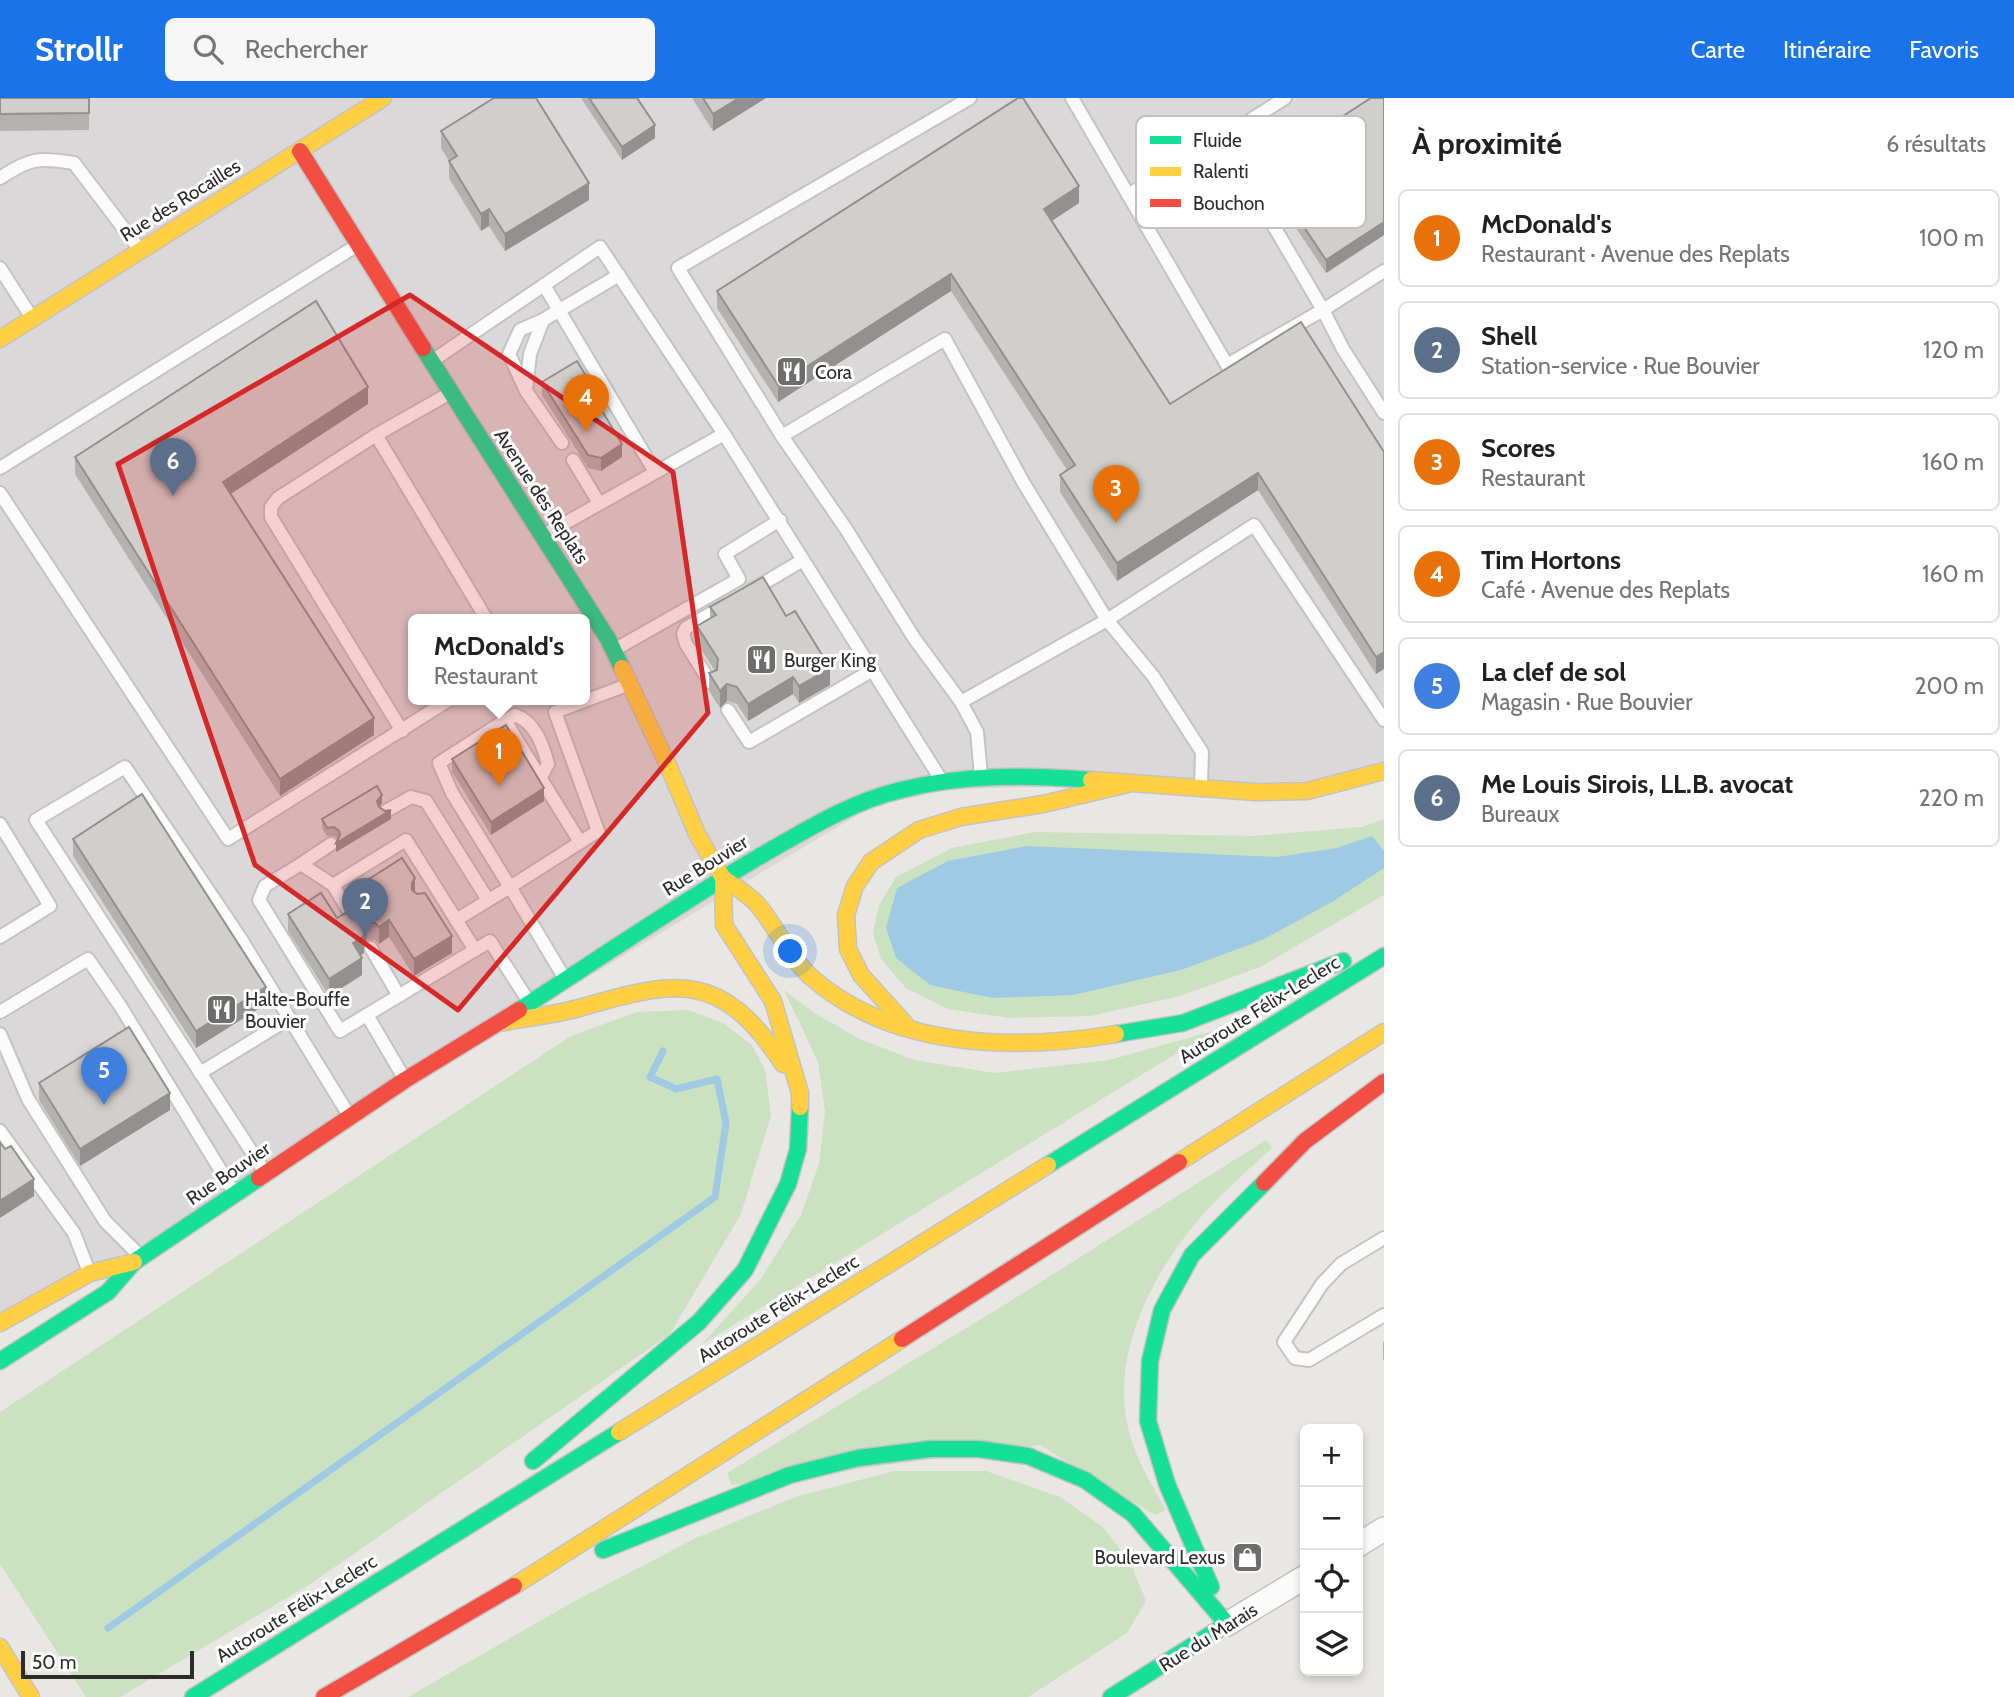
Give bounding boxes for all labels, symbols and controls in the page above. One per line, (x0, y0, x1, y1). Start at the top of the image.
search box (165, 18, 655, 81)
text: Strollr (35, 29, 123, 69)
icon: search (189, 30, 227, 68)
text: Rechercher (245, 33, 368, 65)
text: Carte (1691, 35, 1745, 64)
text: Itinéraire (1783, 35, 1871, 64)
text: Favoris (1909, 35, 1979, 64)
legend (1136, 116, 1366, 228)
text: À proximité (1412, 125, 1562, 162)
text: Fluide (1193, 129, 1242, 152)
text: 6 résultats (1886, 130, 1986, 158)
street label: Rue des Rocailles (116, 154, 245, 247)
text: Ralenti (1193, 160, 1249, 183)
text: Bouchon (1193, 192, 1265, 215)
text: McDonald's (1481, 208, 1612, 240)
text: 1 (1433, 224, 1441, 252)
text: 100 m (1919, 224, 1984, 252)
text: Restaurant · Avenue des Replats (1481, 240, 1790, 268)
text: Shell (1481, 320, 1537, 352)
text: 2 (1431, 336, 1443, 364)
text: 120 m (1923, 336, 1984, 364)
text: Station-service · Rue Bouvier (1481, 352, 1759, 380)
restaurant icon: Cora (775, 355, 809, 389)
place label: Cora (815, 361, 852, 384)
pin: 4 (563, 374, 609, 432)
street label: Avenue des Replats (489, 425, 594, 568)
text: Scores (1481, 432, 1555, 464)
pin: 6 (150, 438, 196, 496)
text: 3 (1431, 448, 1443, 476)
text: 160 m (1922, 448, 1984, 476)
text: Restaurant (1481, 464, 1585, 492)
pin: 3 (1093, 465, 1139, 523)
text: Tim Hortons (1481, 544, 1621, 576)
text: 4 (1430, 560, 1444, 588)
text: 160 m (1922, 560, 1984, 588)
text: Café · Avenue des Replats (1481, 576, 1730, 604)
popup (408, 614, 590, 705)
text: McDonald's (434, 630, 564, 662)
restaurant icon: Burger King (744, 643, 778, 677)
place label: Burger King (784, 649, 876, 672)
text: La clef de sol (1481, 656, 1626, 688)
text: Restaurant (434, 662, 538, 690)
text: 5 (1431, 672, 1443, 700)
text: 200 m (1914, 672, 1984, 700)
text: Magasin · Rue Bouvier (1481, 688, 1692, 716)
pin: 1 (476, 728, 522, 786)
text: Me Louis Sirois, LL.B. avocat (1481, 768, 1793, 800)
text: 6 (1431, 784, 1443, 812)
text: 220 m (1918, 784, 1984, 812)
text: Bureaux (1481, 800, 1559, 828)
street label: Rue Bouvier (658, 830, 752, 901)
pin: 2 (342, 878, 388, 936)
your location (773, 934, 807, 968)
street label: Autoroute Félix-Leclerc (1175, 950, 1344, 1068)
place label: Halte-Bouffe Bouvier (245, 988, 350, 1033)
restaurant icon: Halte-Bouffe Bouvier (205, 993, 239, 1027)
pin: 5 (81, 1047, 127, 1105)
street label: Rue Bouvier (182, 1137, 275, 1210)
street label: Autoroute Félix-Leclerc (694, 1249, 863, 1367)
map controls (1300, 1424, 1363, 1676)
button: + (1300, 1424, 1363, 1487)
button: − (1300, 1487, 1363, 1550)
shop icon: Boulevard Lexus (1231, 1540, 1265, 1574)
place label: Boulevard Lexus (1094, 1546, 1225, 1569)
street label: Autoroute Félix-Leclerc (212, 1549, 381, 1667)
button: locate (1300, 1550, 1363, 1613)
street label: Rue du Marais (1155, 1598, 1262, 1677)
button: layers (1300, 1613, 1363, 1676)
scale bar (21, 1648, 194, 1680)
text: 50 m (32, 1651, 76, 1674)

